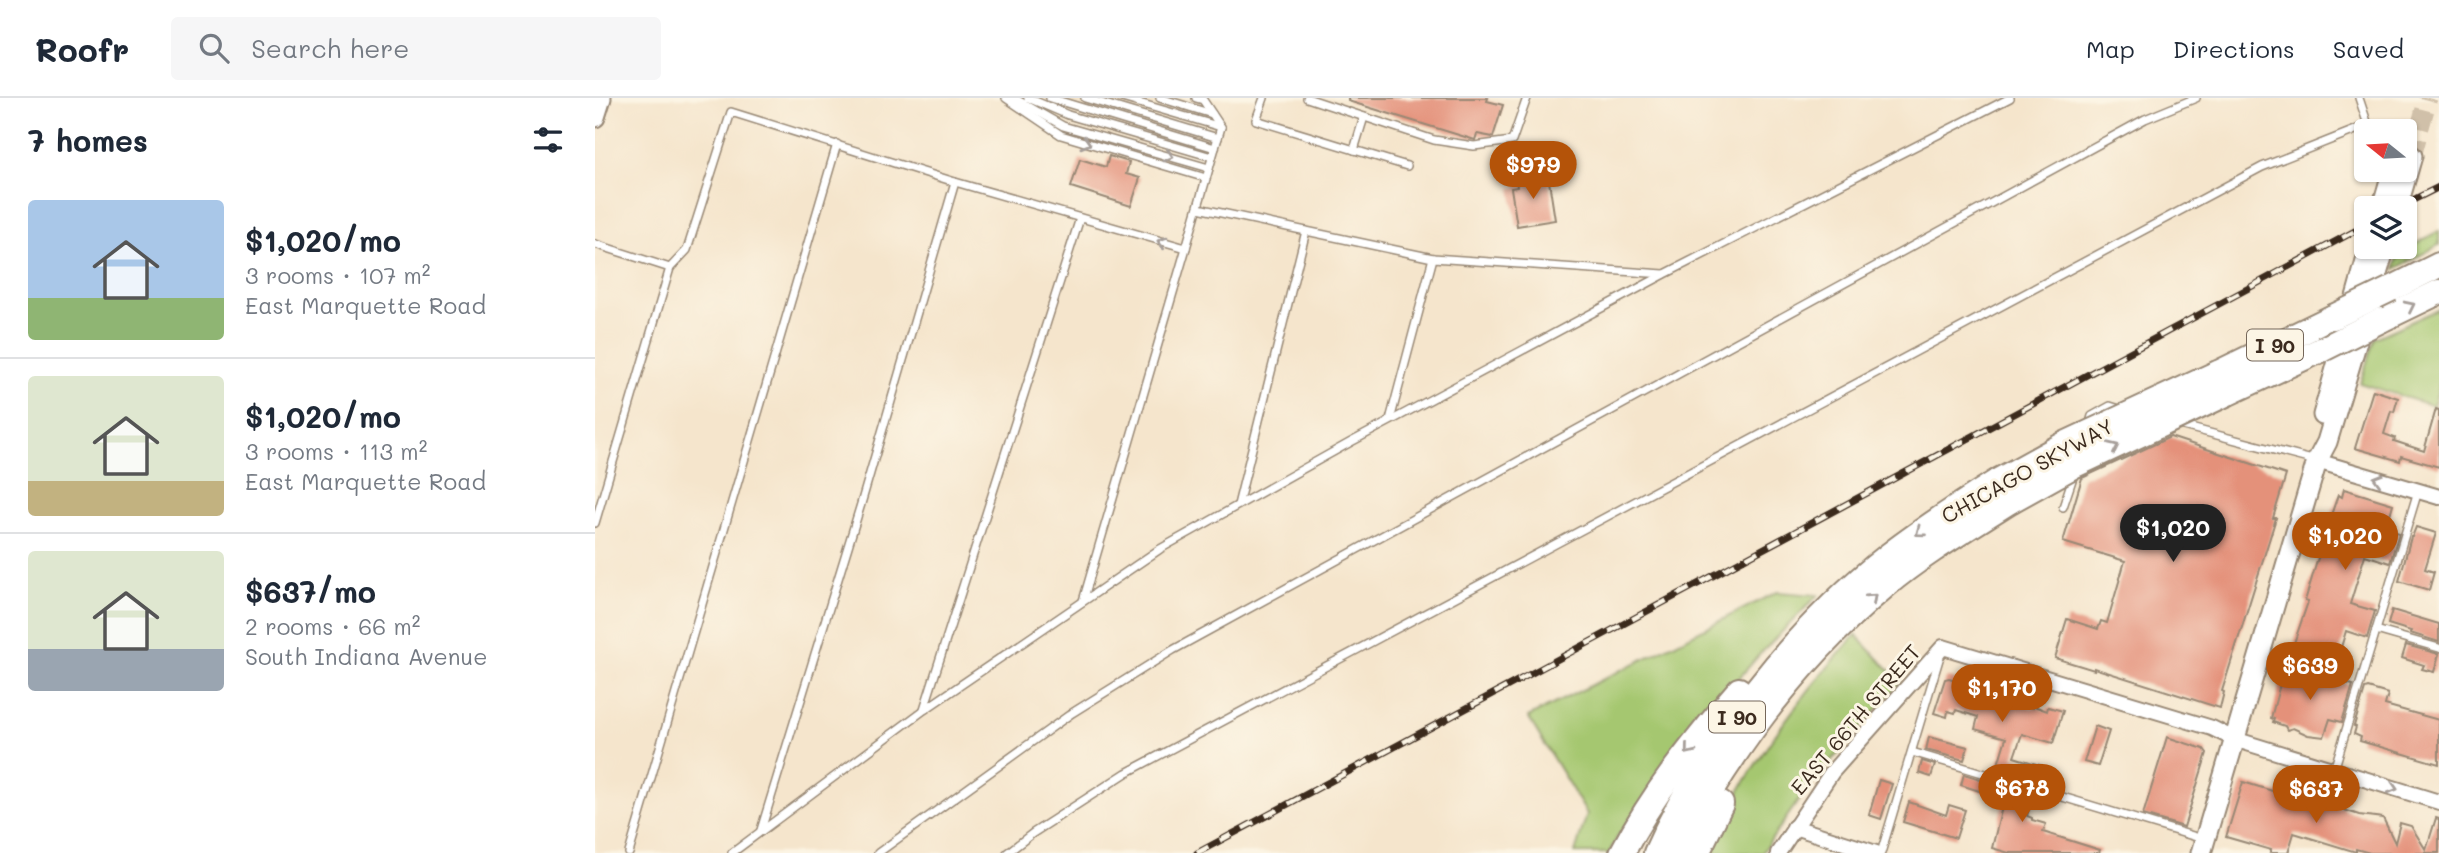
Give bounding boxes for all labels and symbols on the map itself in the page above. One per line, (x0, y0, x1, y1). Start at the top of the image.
north arrow (2354, 119, 2417, 182)
one-way arrow (1080, 134, 1092, 149)
pin: $979 (1492, 141, 1574, 201)
one-way arrow (1162, 148, 1174, 162)
one-way arrow (1156, 235, 1168, 250)
one-way arrow (2403, 301, 2415, 315)
road number: I 90 (2247, 330, 2303, 360)
street label: CHICAGO SKYWAY (1936, 411, 2118, 529)
one-way arrow (2107, 441, 2119, 455)
one-way arrow (2372, 473, 2384, 488)
pin: $1,020 (2116, 504, 2230, 564)
pin: $1,020 (2288, 512, 2402, 572)
one-way arrow (1915, 524, 1928, 536)
one-way arrow (1864, 593, 1877, 606)
street label: EAST 66TH STREET (1784, 638, 1926, 800)
pin: $639 (2269, 642, 2351, 702)
pin: $1,170 (1945, 664, 2059, 724)
road number: I 90 (1709, 702, 1765, 732)
one-way arrow (1684, 742, 1697, 754)
pin: $678 (1981, 764, 2063, 824)
pin: $637 (2275, 766, 2357, 825)
one-way arrow (2387, 779, 2399, 794)

